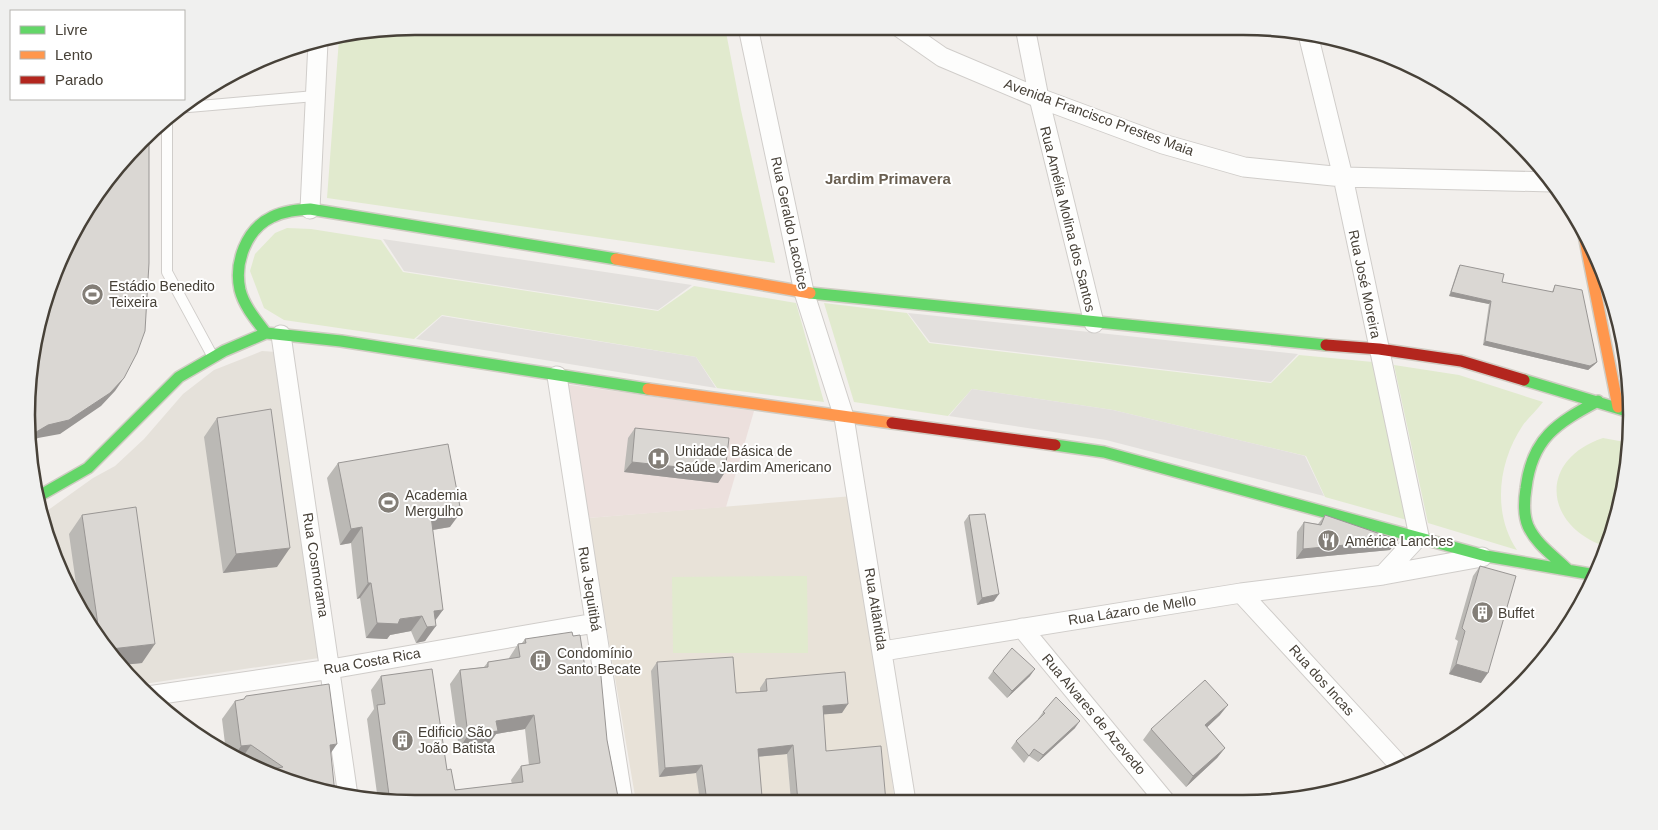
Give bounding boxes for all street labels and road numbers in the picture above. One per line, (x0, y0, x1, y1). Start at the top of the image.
street label: Avenida Francisco Prestes Maia (1002, 75, 1196, 159)
street label: Rua Amélia Molina dos Santos (1037, 125, 1099, 313)
street label: Rua Geraldo Lacotice (768, 155, 812, 291)
street label: Rua José Moreira (1346, 228, 1384, 340)
street label: Rua Cosmorama (300, 511, 332, 619)
street label: Rua Jequitibá (575, 545, 605, 633)
street label: Rua Atlântida (862, 567, 890, 652)
street label: Rua Lázaro de Mello (1067, 592, 1197, 628)
street label: Rua dos Incas (1286, 641, 1358, 719)
street label: Rua Costa Rica (322, 645, 422, 677)
street label: Rua Alvares de Azevedo (1039, 650, 1149, 778)

